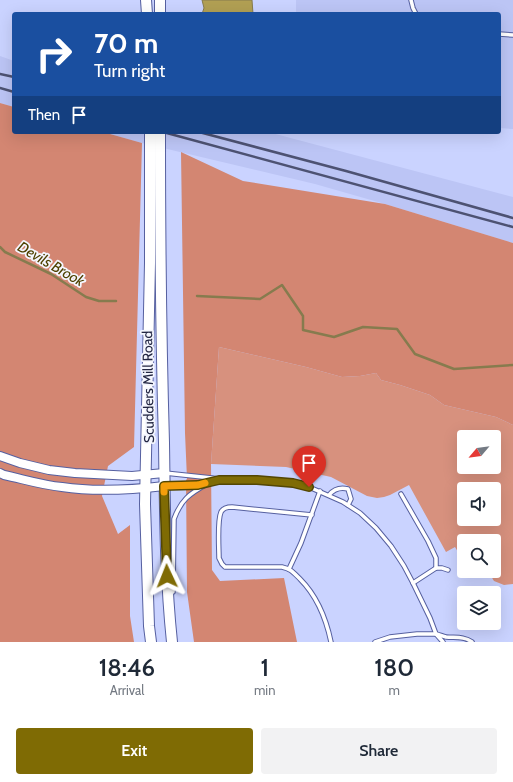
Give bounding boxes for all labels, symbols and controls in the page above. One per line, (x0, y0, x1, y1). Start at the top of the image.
text: 70 m (94, 26, 158, 60)
icon: right (28, 28, 80, 80)
text: Turn right (94, 60, 165, 82)
icon: arrive (68, 104, 90, 126)
text: Then (28, 106, 60, 124)
water label: Devils Brook (15, 238, 88, 291)
street label: Scudders Mill Road (138, 331, 158, 443)
north arrow (457, 430, 501, 474)
map controls (457, 430, 501, 630)
pin (292, 446, 326, 487)
icon: arrive (298, 452, 320, 474)
button: sound (457, 482, 501, 526)
button: search (457, 534, 501, 578)
position arrow (146, 555, 188, 597)
button: layers (457, 586, 501, 630)
text: 18:46 (99, 653, 155, 682)
text: 1 (260, 653, 269, 682)
text: 180 (374, 653, 414, 682)
text: Arrival (110, 682, 144, 698)
text: min (254, 682, 275, 698)
text: m (388, 682, 400, 698)
button: Exit (16, 728, 253, 774)
button: Share (261, 728, 497, 774)

